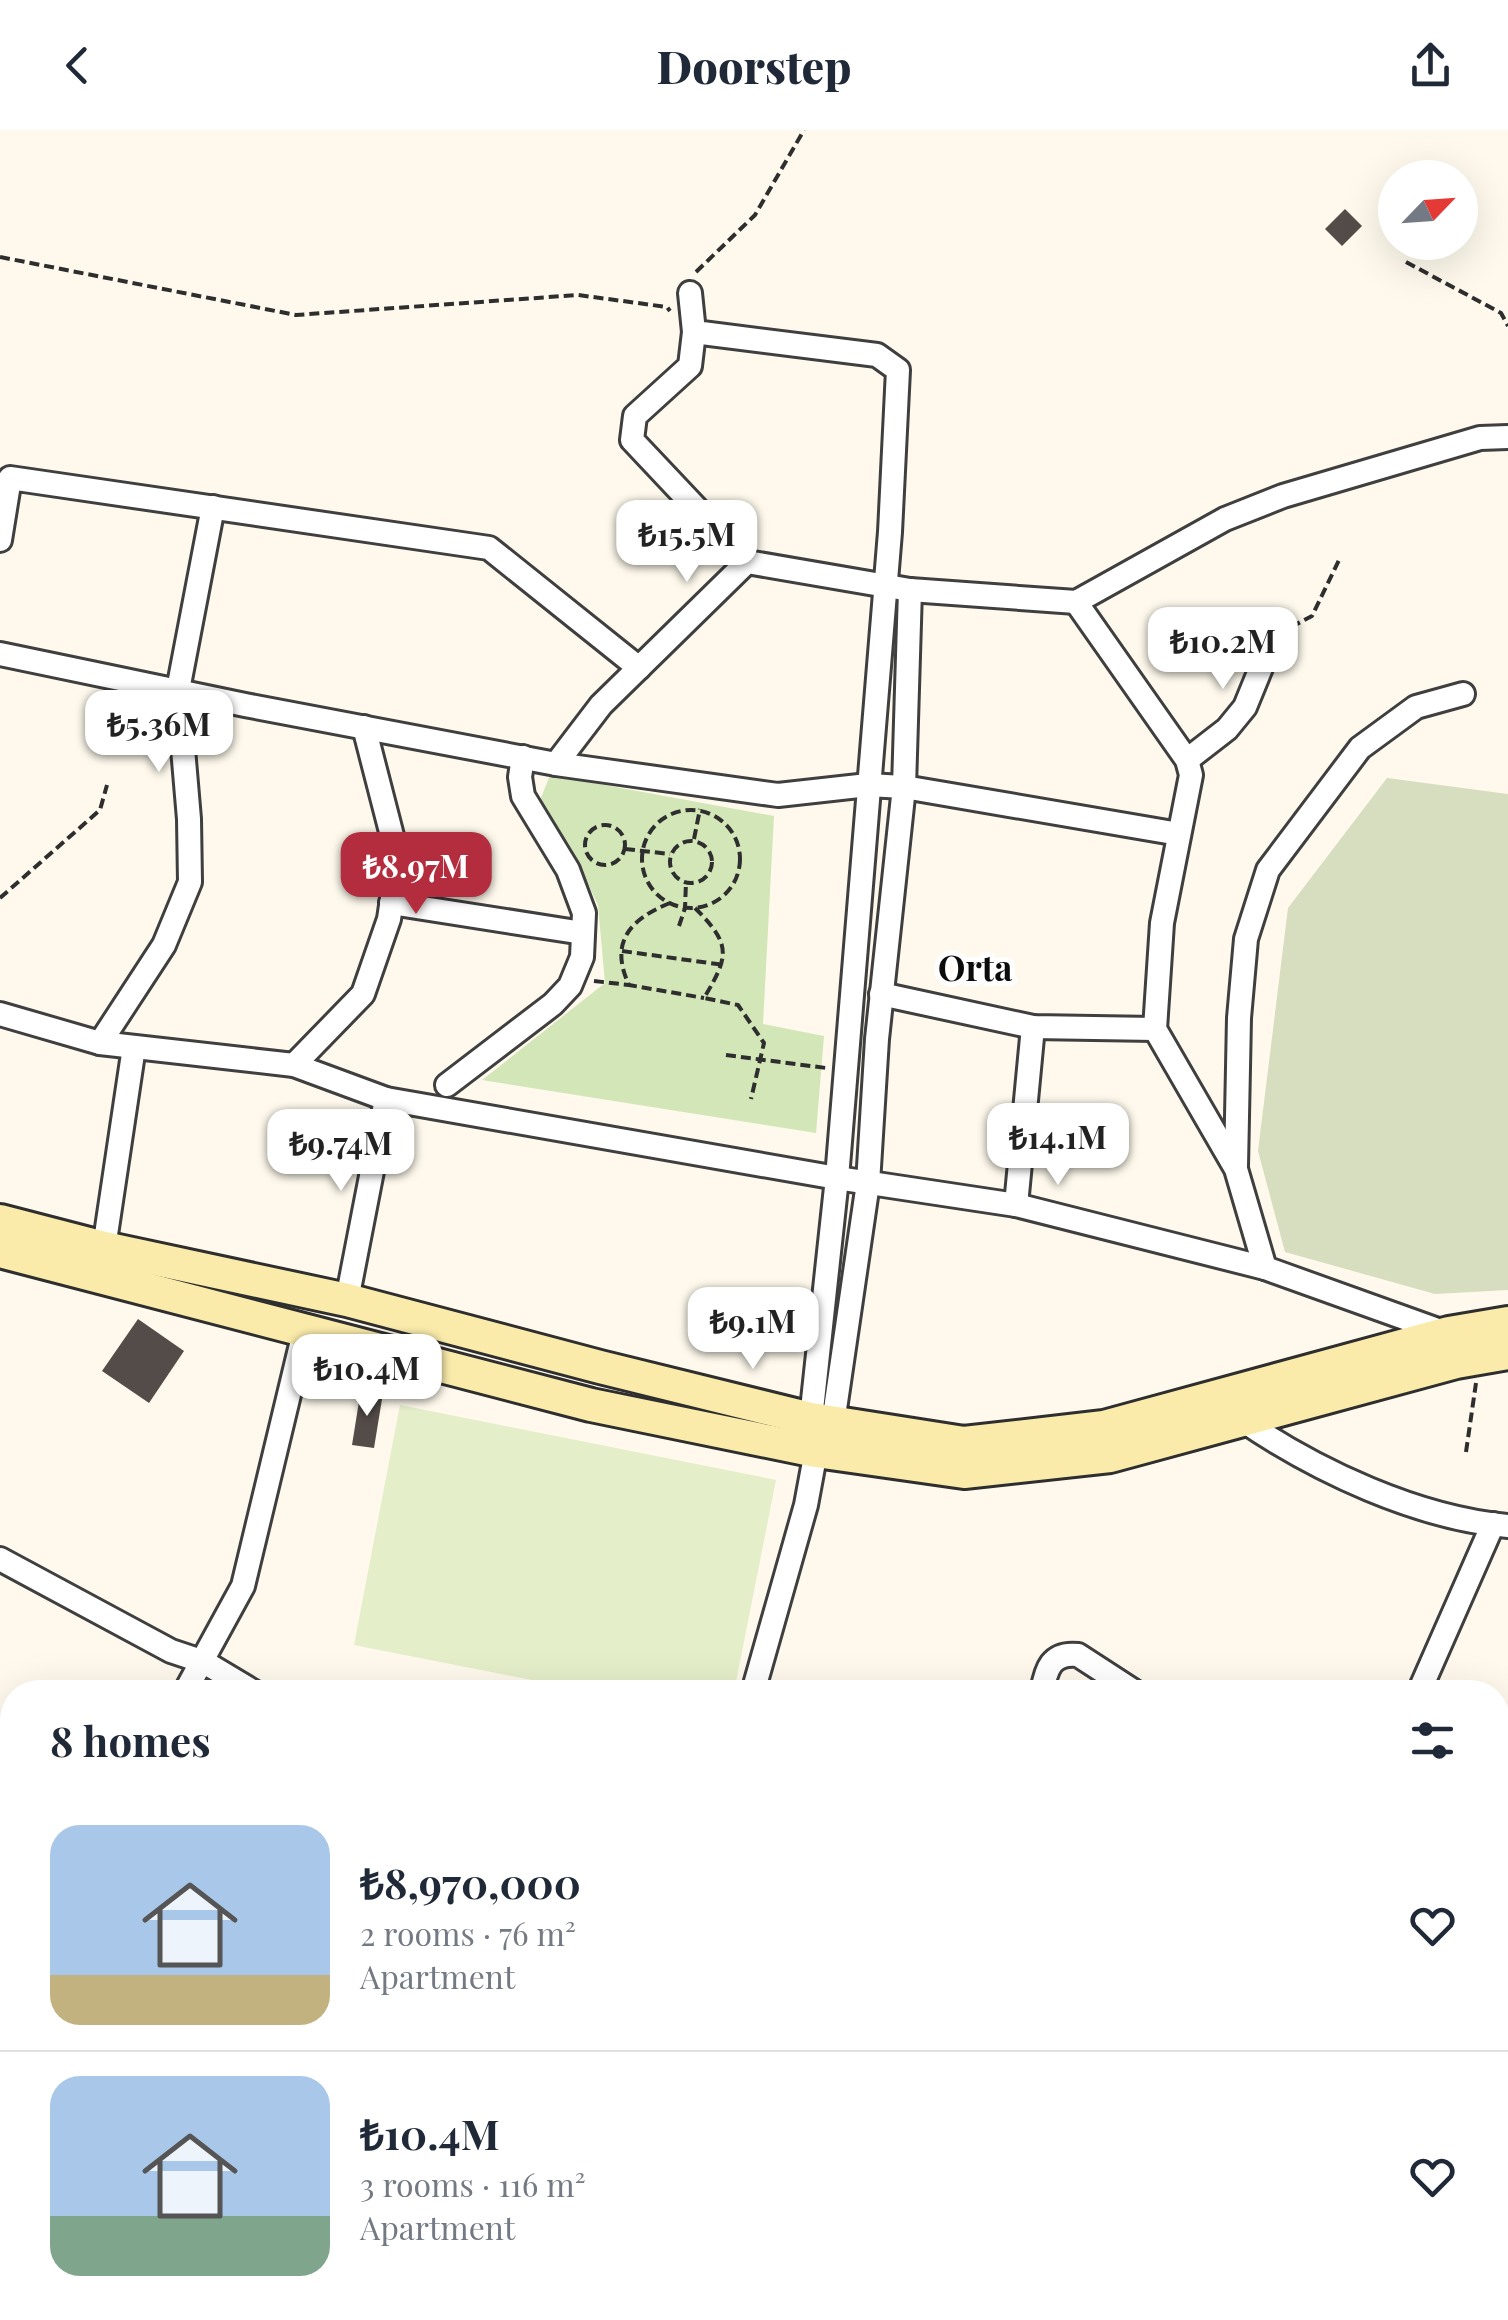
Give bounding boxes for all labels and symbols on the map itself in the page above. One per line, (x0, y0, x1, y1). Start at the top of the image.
north arrow (1378, 160, 1478, 260)
pin: ₺15.5M (606, 500, 768, 585)
pin: ₺10.2M (1142, 607, 1304, 692)
pin: ₺5.36M (78, 690, 240, 775)
pin: ₺8.97M (335, 832, 497, 917)
district label: Orta (938, 943, 1012, 990)
pin: ₺14.1M (977, 1103, 1139, 1188)
pin: ₺9.74M (260, 1109, 422, 1194)
pin: ₺9.1M (683, 1287, 823, 1372)
pin: ₺10.4M (286, 1334, 448, 1419)

